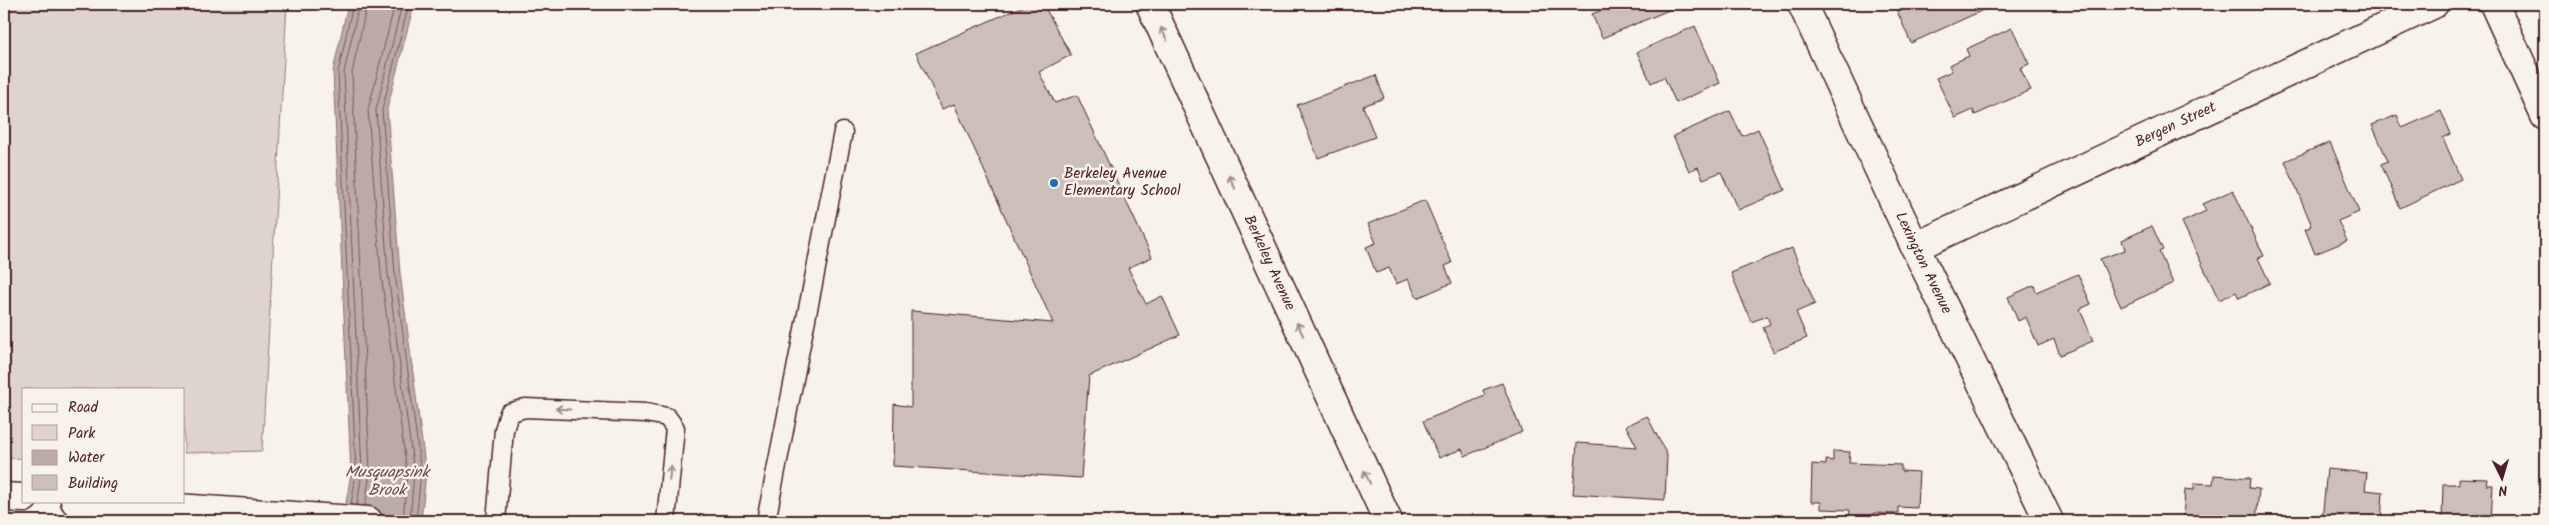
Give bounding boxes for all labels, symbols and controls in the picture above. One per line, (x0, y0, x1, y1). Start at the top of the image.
one-way arrow (1159, 27, 1169, 42)
street label: Bergen Street (2131, 95, 2221, 154)
place label: Berkeley Avenue Elementary School (1064, 162, 1181, 203)
one-way arrow (1227, 175, 1236, 190)
marker: Berkeley Avenue Elementary School (1048, 177, 1060, 189)
street label: Lexington Avenue (1888, 208, 1958, 318)
street label: Berkeley Avenue (1237, 211, 1302, 315)
one-way arrow (1294, 322, 1304, 337)
legend (22, 388, 185, 502)
text: Road (68, 396, 99, 420)
one-way arrow (555, 405, 571, 414)
text: Park (68, 422, 96, 446)
text: Water (68, 446, 105, 470)
north arrow (2476, 452, 2526, 502)
water label: Musquapsink Brook (345, 460, 432, 503)
one-way arrow (666, 465, 675, 481)
one-way arrow (1362, 470, 1372, 485)
text: Building (68, 472, 118, 496)
text: N (2498, 479, 2508, 501)

